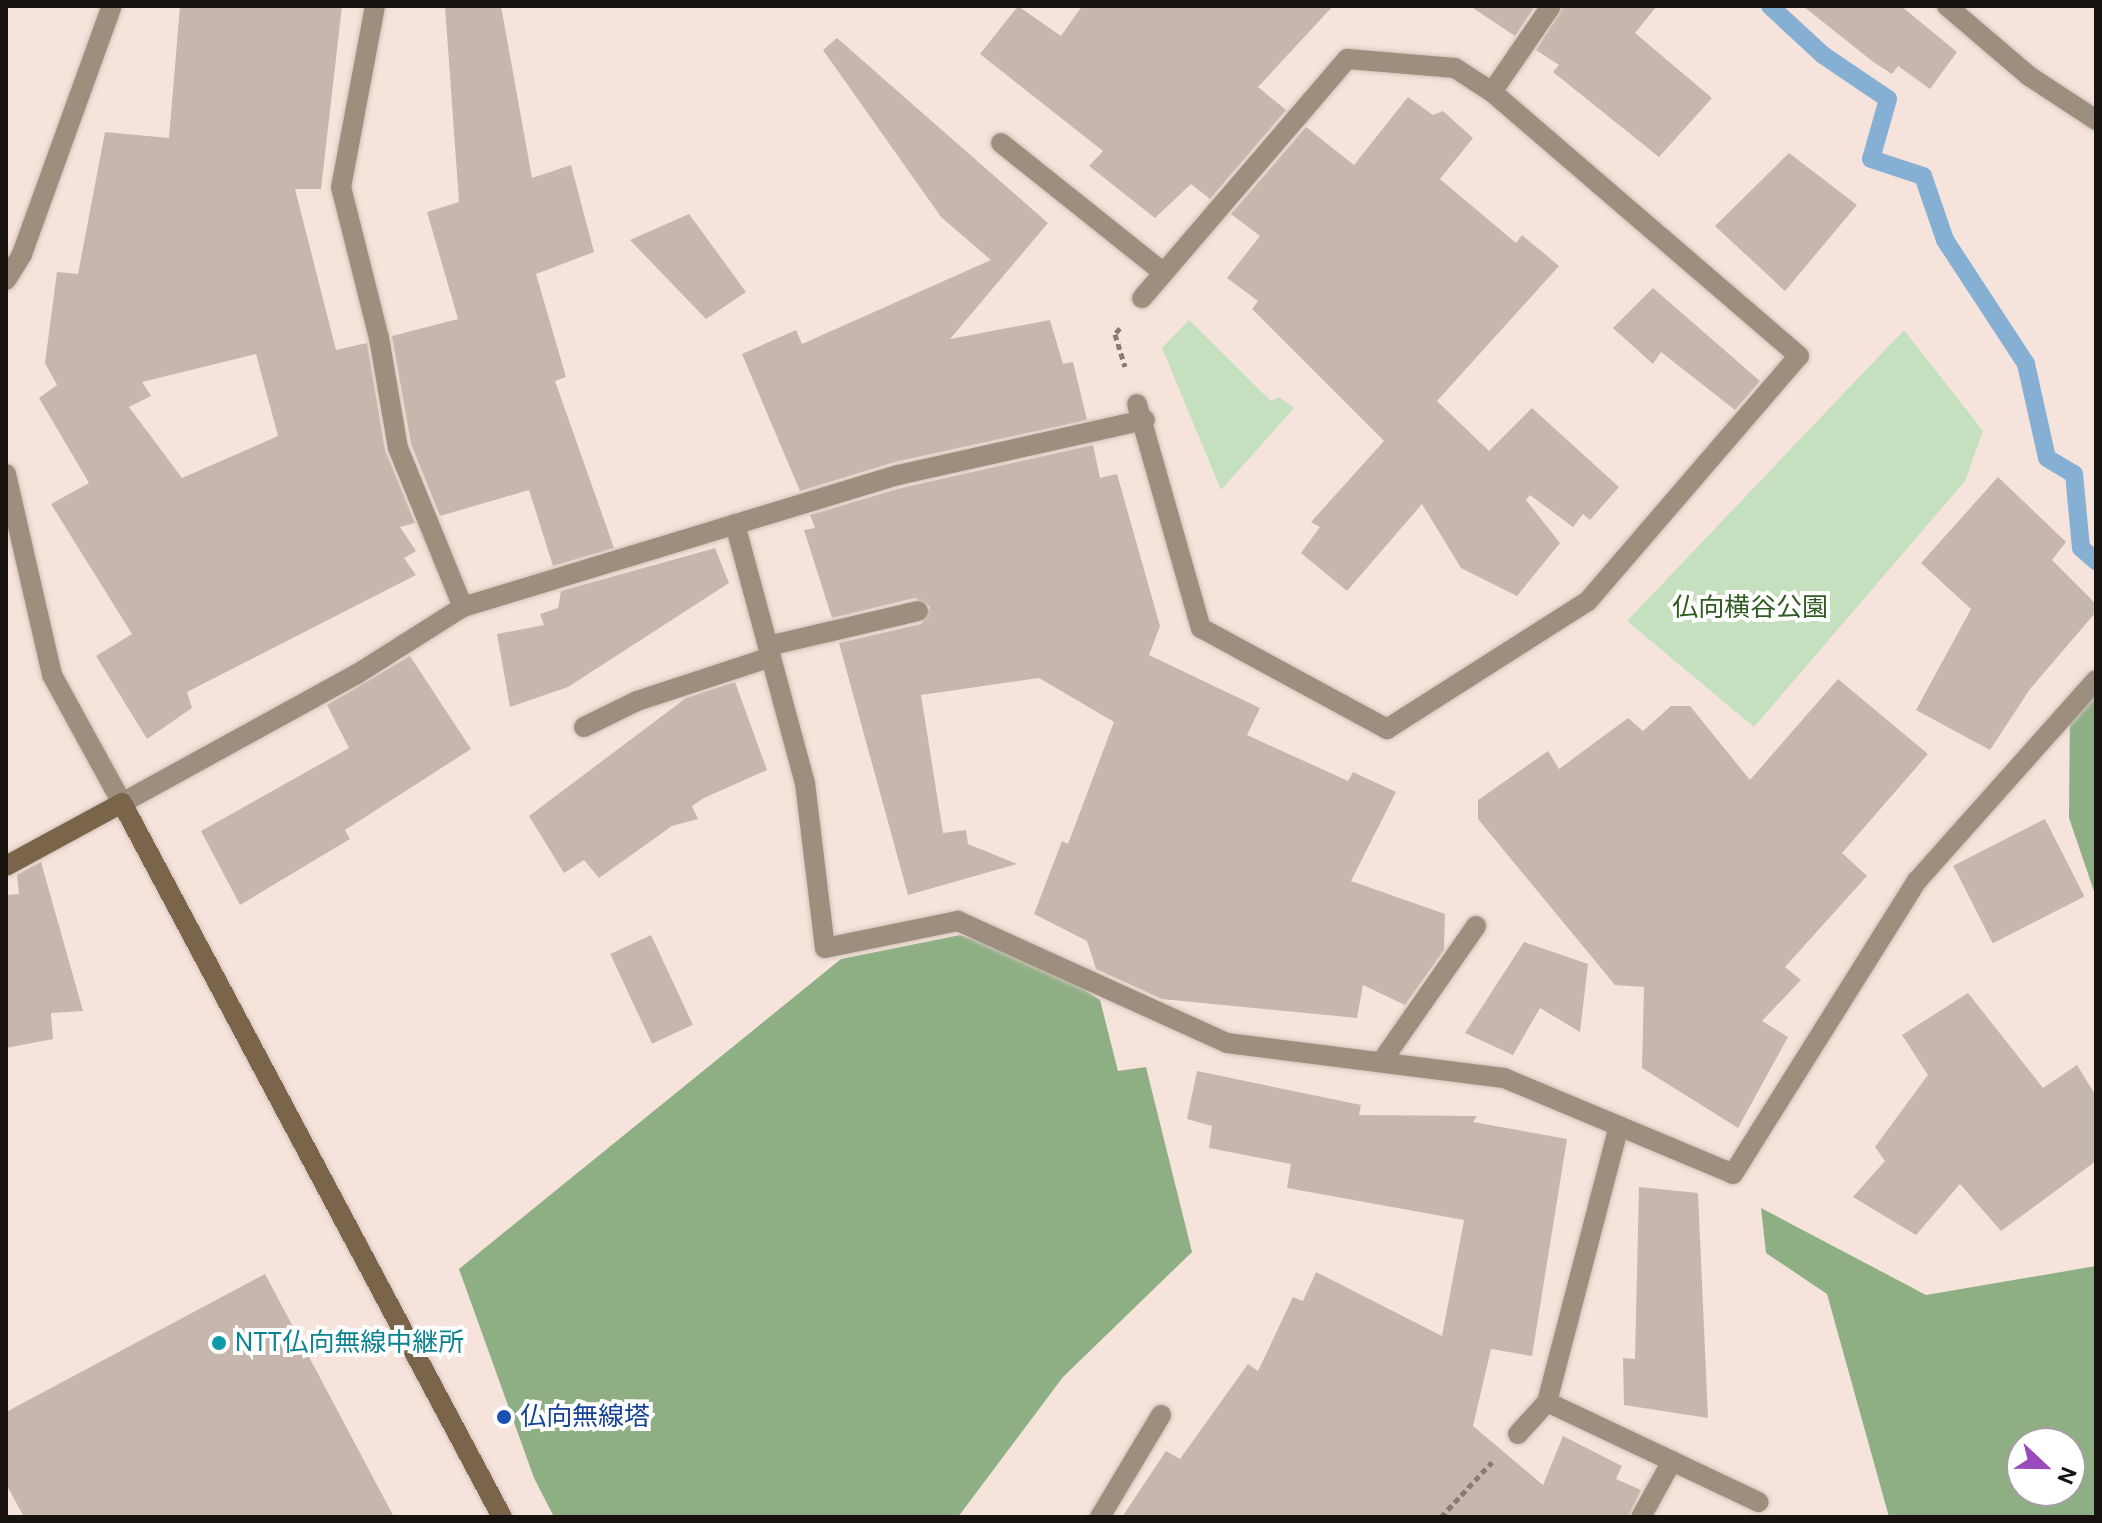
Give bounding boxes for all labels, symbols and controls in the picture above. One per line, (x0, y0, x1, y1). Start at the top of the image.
park label: 仏向横谷公園 (1672, 592, 1828, 624)
place label: NTT仏向無線中継所 (235, 1327, 464, 1359)
marker: NTT仏向無線中継所 (210, 1334, 228, 1352)
place label: 仏向無線塔 (520, 1401, 650, 1433)
marker: 仏向無線塔 (495, 1408, 513, 1426)
north arrow (2006, 1427, 2086, 1507)
text: N (2050, 1463, 2083, 1488)

